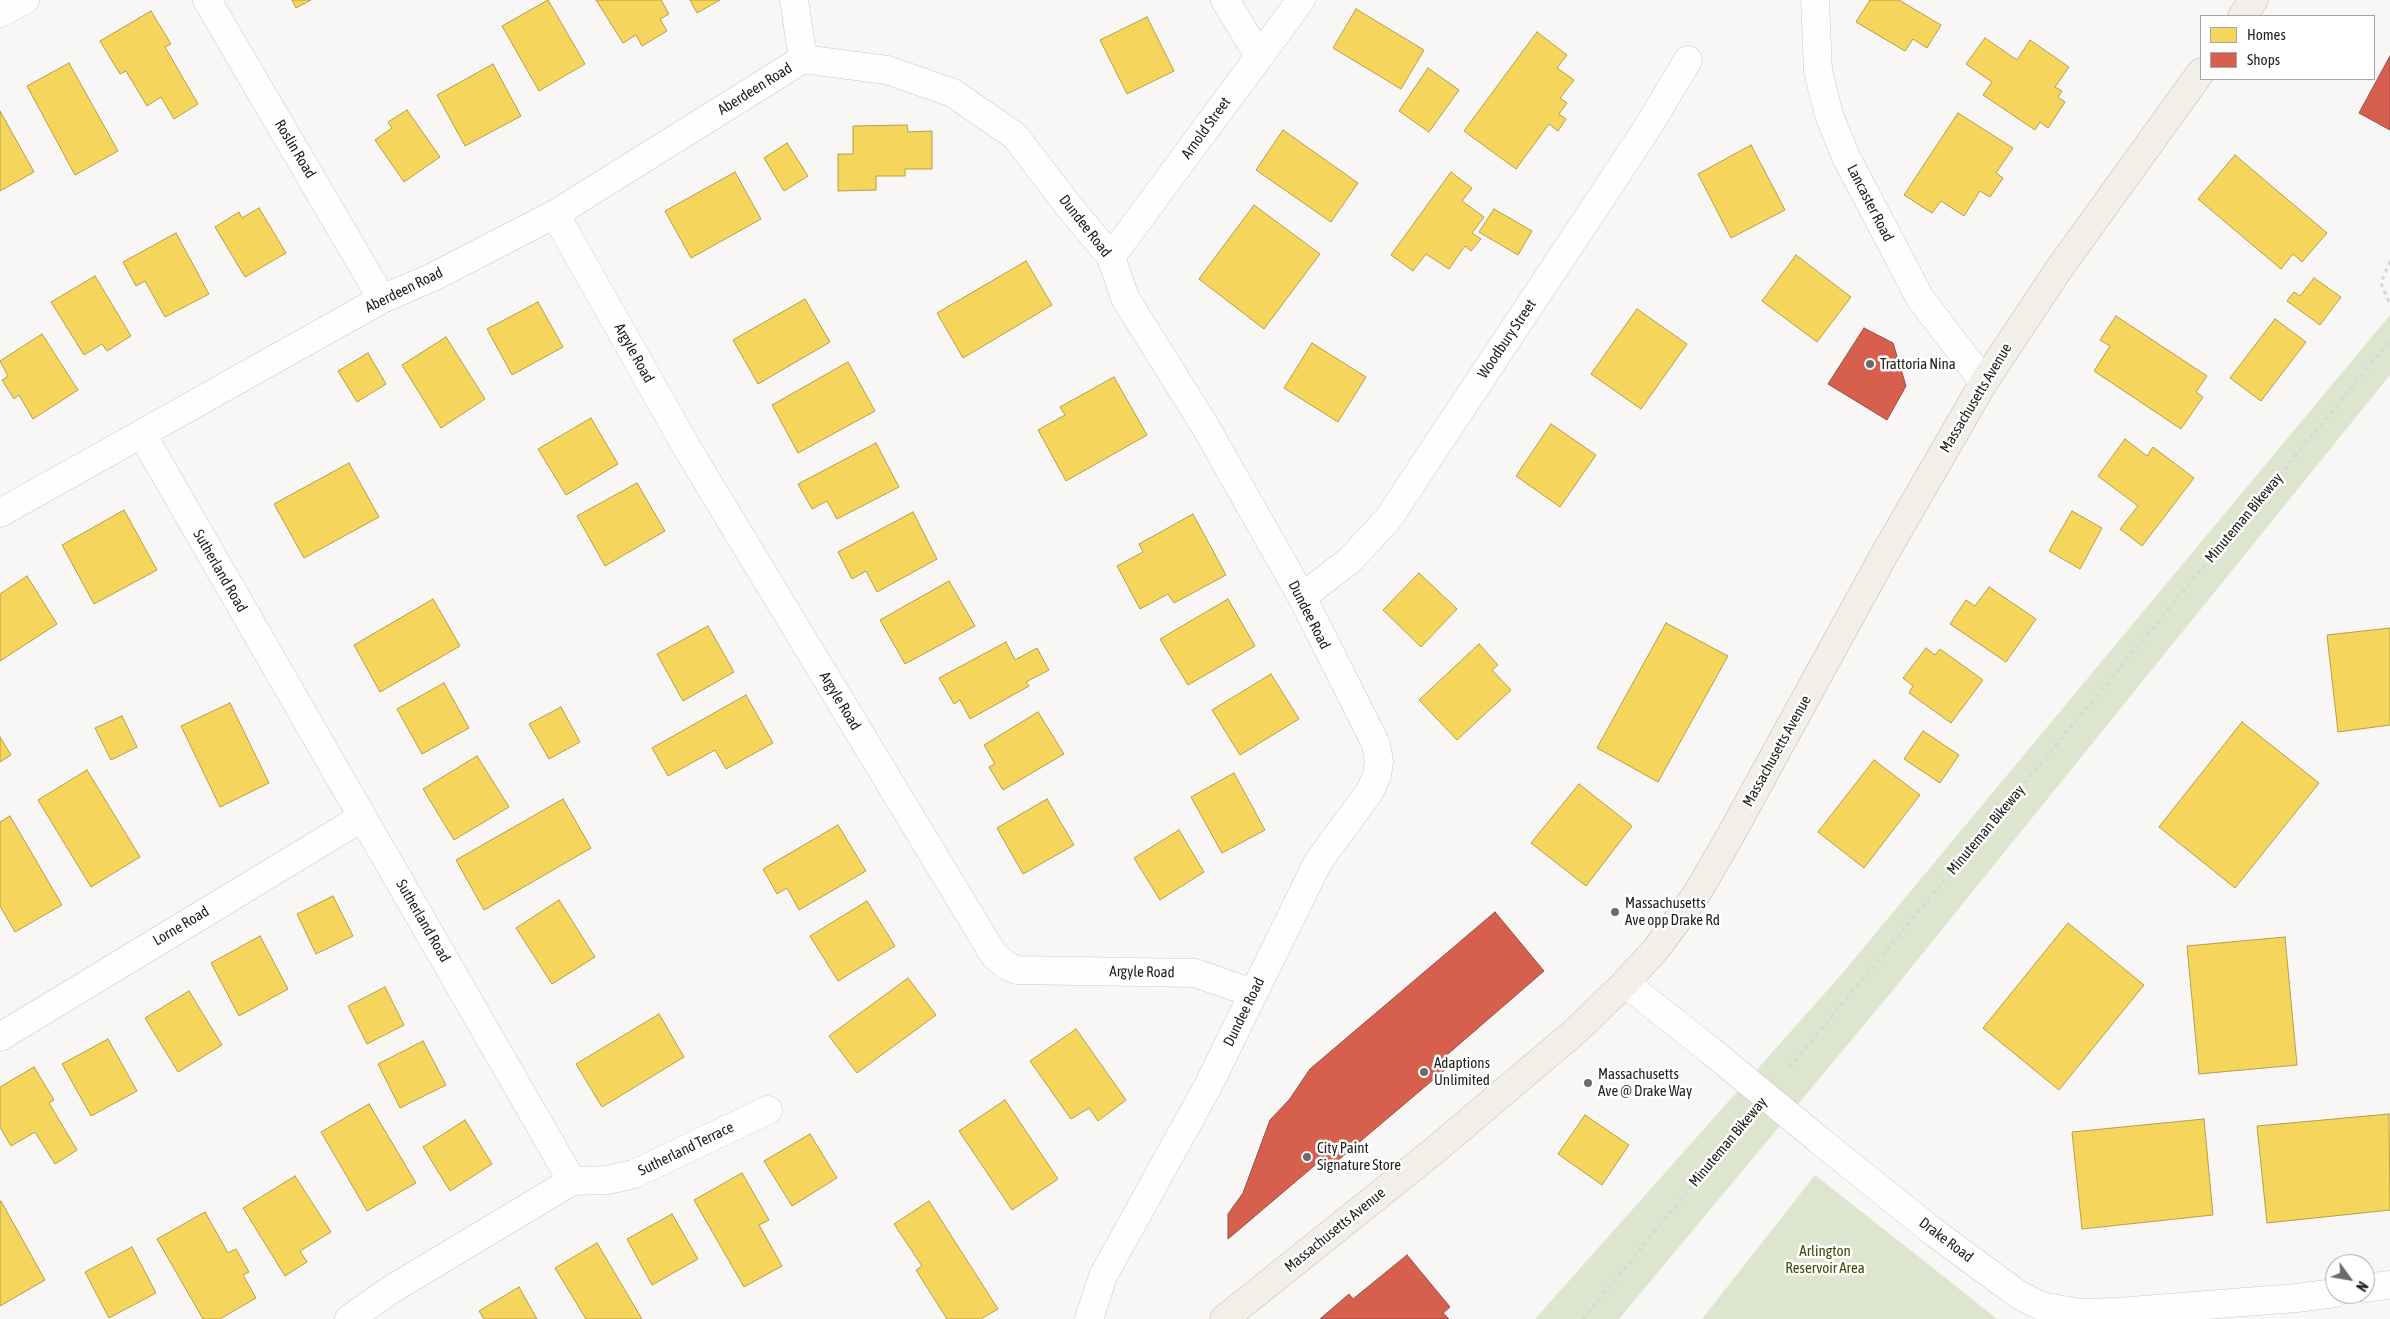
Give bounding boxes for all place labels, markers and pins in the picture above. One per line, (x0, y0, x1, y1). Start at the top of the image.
place label: Trattoria Nina (1880, 355, 1956, 373)
marker: Trattoria Nina (1864, 358, 1876, 370)
place label: Massachusetts Ave opp Drake Rd (1625, 894, 1720, 929)
marker: Massachusetts Ave opp Drake Rd (1609, 906, 1621, 918)
place label: Adaptions Unlimited (1434, 1054, 1490, 1089)
place label: Massachusetts Ave @ Drake Way (1598, 1065, 1692, 1100)
marker: Adaptions Unlimited (1418, 1066, 1430, 1078)
marker: Massachusetts Ave @ Drake Way (1582, 1077, 1594, 1089)
place label: City Paint Signature Store (1317, 1139, 1401, 1174)
marker: City Paint Signature Store (1301, 1151, 1313, 1163)

